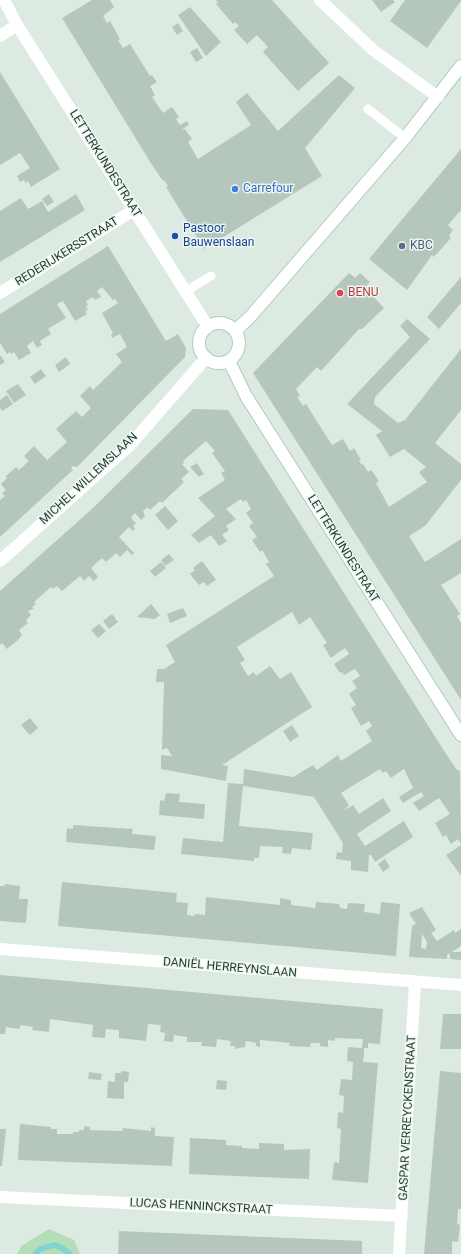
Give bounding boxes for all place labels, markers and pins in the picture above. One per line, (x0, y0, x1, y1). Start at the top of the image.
place label: Carrefour (243, 182, 293, 196)
marker: Carrefour (230, 184, 240, 194)
place label: Pastoor Bauwenslaan (183, 222, 254, 250)
marker: Pastoor Bauwenslaan (170, 231, 180, 241)
place label: KBC (410, 239, 433, 253)
marker: KBC (397, 241, 407, 251)
place label: BENU (348, 286, 379, 300)
marker: BENU (335, 288, 345, 298)

